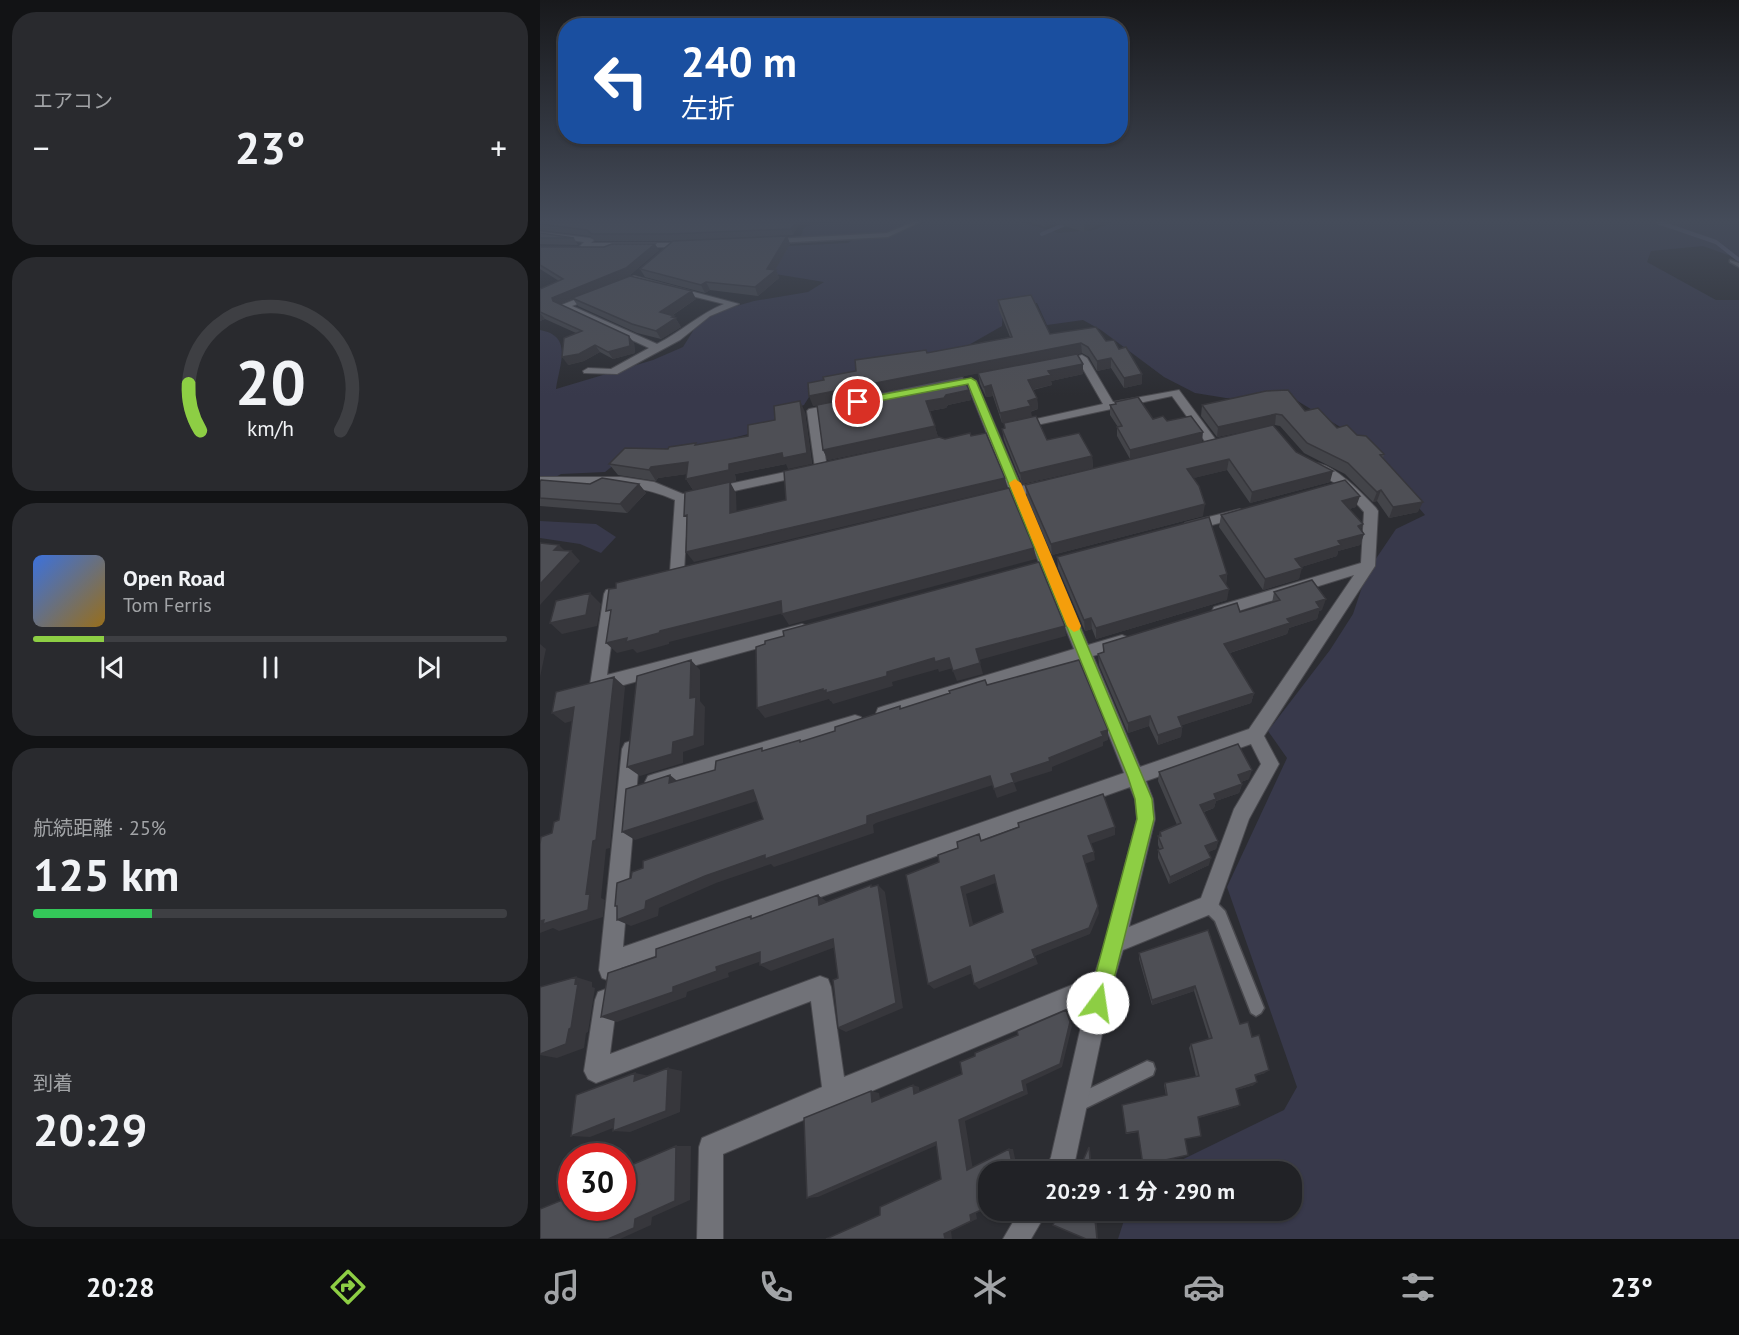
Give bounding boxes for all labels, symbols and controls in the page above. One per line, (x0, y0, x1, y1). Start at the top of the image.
text: 240 m (681, 34, 797, 89)
icon: left (582, 42, 660, 120)
text: エアコン (33, 88, 113, 114)
text: 左折 (681, 91, 735, 125)
text: 23° (235, 118, 305, 176)
text: − (33, 126, 50, 169)
text: + (490, 126, 507, 169)
text: 20 (235, 341, 305, 422)
pin (832, 376, 883, 427)
icon: arrive (841, 385, 874, 418)
text: km/h (246, 415, 293, 443)
text: Open Road (123, 564, 225, 592)
text: Tom Ferris (123, 592, 212, 618)
icon: previous (96, 651, 129, 684)
icon: pause (254, 651, 287, 684)
icon: next (412, 651, 445, 684)
text: 航続距離 · 25% (33, 815, 166, 841)
text: 125 km (33, 845, 179, 903)
position arrow (1066, 971, 1130, 1035)
text: 到着 (33, 1070, 73, 1096)
text: 20:29 (33, 1100, 147, 1158)
speed limit sign: 30 (558, 1143, 636, 1221)
text: 20:29 · 1 分 · 290 m (1045, 1177, 1235, 1205)
icon: directions (327, 1266, 369, 1308)
icon: music (541, 1266, 583, 1308)
icon: phone (755, 1266, 797, 1308)
icon: climate (969, 1266, 1011, 1308)
icon: car (1183, 1266, 1225, 1308)
icon: filters (1397, 1266, 1439, 1308)
text: 20:28 (86, 1270, 155, 1304)
text: 23° (1611, 1270, 1653, 1304)

